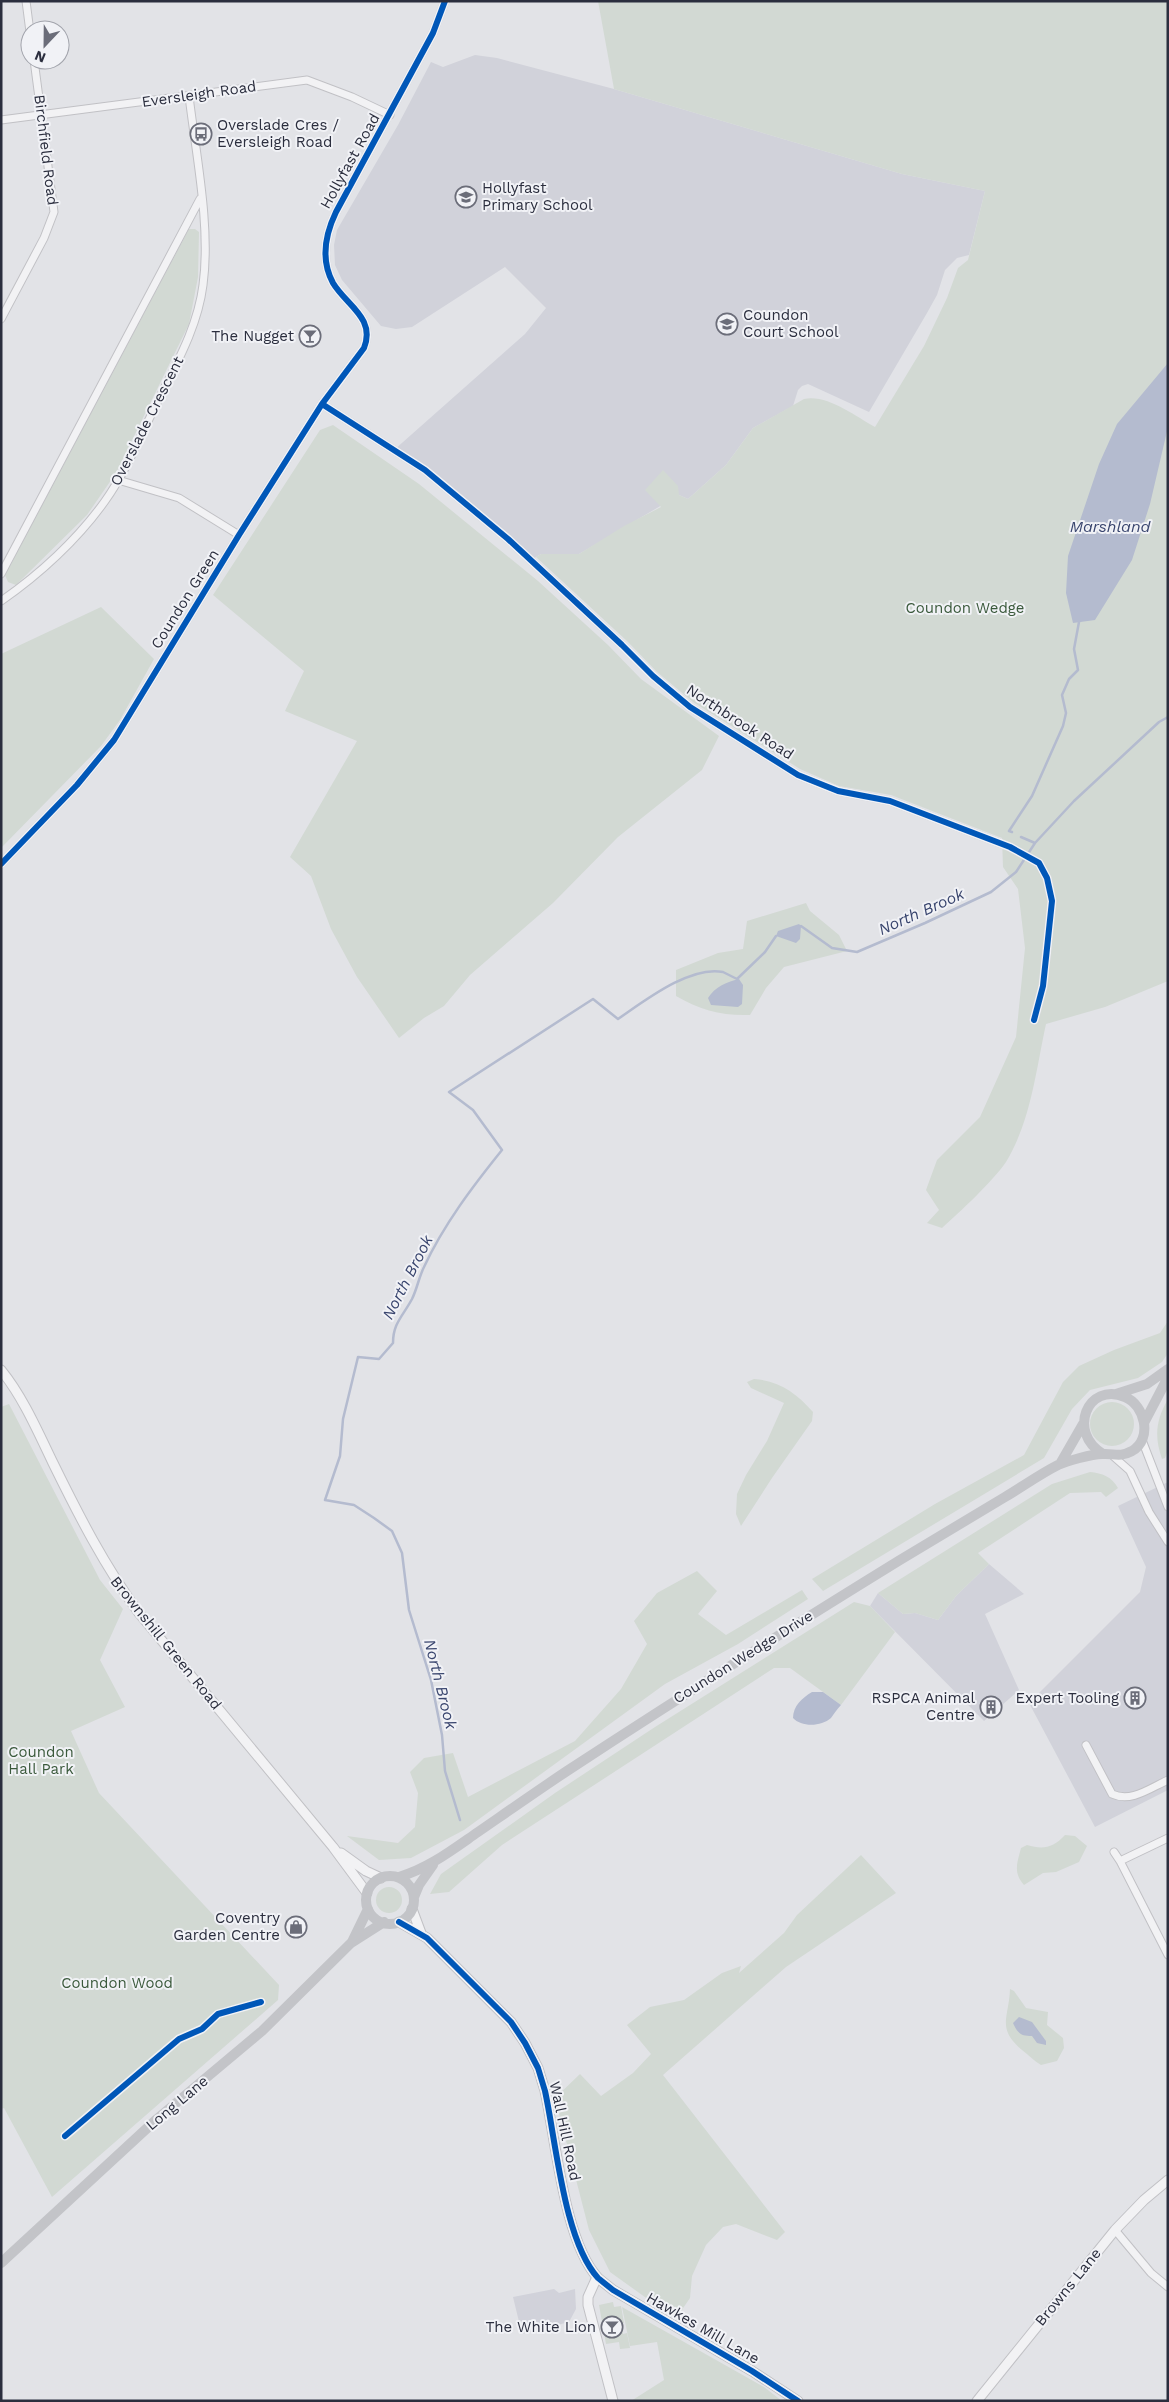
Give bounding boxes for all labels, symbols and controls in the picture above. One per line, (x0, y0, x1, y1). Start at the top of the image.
north arrow (20, 20, 70, 70)
text: N (32, 48, 48, 66)
street label: Eversleigh Road (141, 77, 257, 111)
street label: Birchfield Road (30, 94, 62, 206)
street label: Hollyfast Road (316, 110, 384, 212)
place label: Overslade Cres / Eversleigh Road (217, 116, 339, 151)
bus stop icon: Overslade Cres / Eversleigh Road (189, 122, 213, 146)
place label: Hollyfast Primary School (482, 179, 593, 214)
school or university icon: Hollyfast Primary School (454, 185, 478, 209)
place label: Coundon Court School (743, 306, 839, 341)
school or university icon: Coundon Court School (715, 312, 739, 336)
bar icon: The Nugget (298, 324, 322, 348)
place label: The Nugget (211, 327, 295, 345)
street label: Overslade Crescent (107, 353, 188, 489)
water label: Marshland (1070, 517, 1151, 536)
street label: Coundon Green (147, 546, 223, 652)
park label: Coundon Wedge (906, 599, 1024, 617)
street label: Northbrook Road (683, 681, 797, 763)
water label: North Brook (875, 884, 968, 939)
water label: North Brook (378, 1231, 437, 1323)
street label: Brownshill Green Road (107, 1573, 225, 1713)
street label: Coundon Wedge Drive (670, 1607, 816, 1707)
water label: North Brook (420, 1637, 461, 1732)
building icon: Expert Tooling (1123, 1686, 1147, 1710)
place label: RSPCA Animal Centre (872, 1689, 975, 1724)
place label: Expert Tooling (1015, 1689, 1119, 1707)
building icon: RSPCA Animal Centre (979, 1695, 1003, 1719)
park label: Coundon Hall Park (8, 1743, 74, 1778)
place label: Coventry Garden Centre (173, 1909, 280, 1944)
shop icon: Coventry Garden Centre (284, 1915, 308, 1939)
park label: Coundon Wood (61, 1974, 173, 1992)
street label: Long Lane (142, 2072, 212, 2134)
street label: Wall Hill Road (546, 2080, 584, 2182)
street label: Browns Lane (1031, 2245, 1105, 2329)
street label: Hawkes Mill Lane (643, 2288, 763, 2368)
bar icon: The White Lion (600, 2315, 624, 2339)
place label: The White Lion (486, 2318, 596, 2336)

